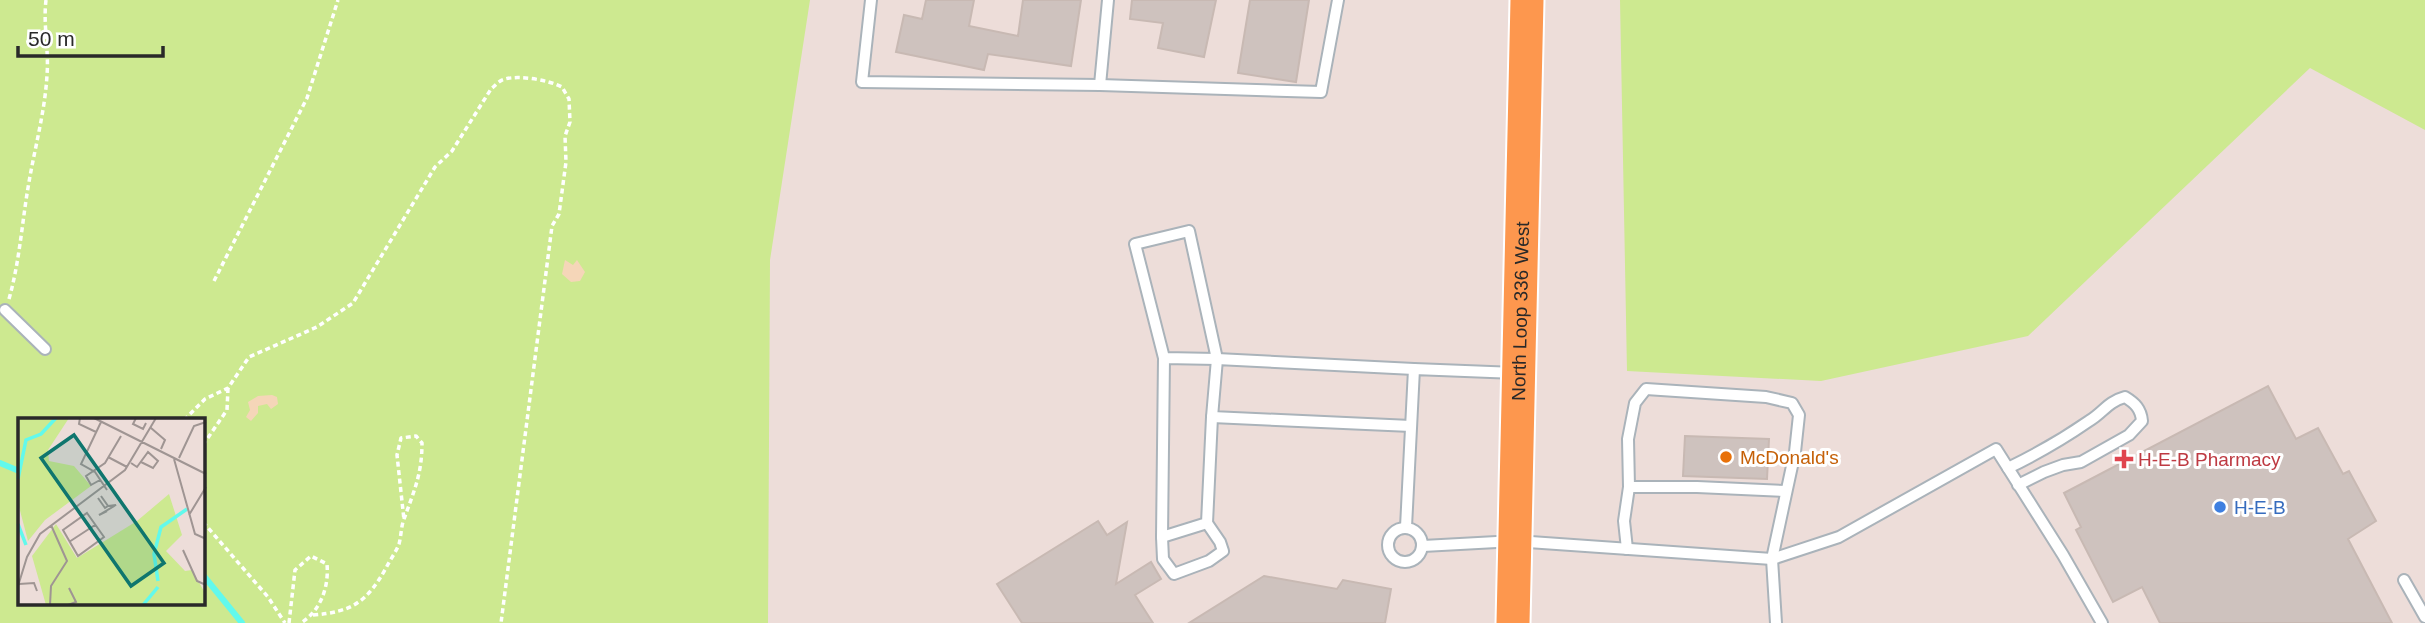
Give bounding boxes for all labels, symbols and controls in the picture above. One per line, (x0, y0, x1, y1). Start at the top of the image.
scale bar (18, 14, 163, 58)
text: 50 m (28, 27, 75, 50)
street label: North Loop 336 West (1507, 220, 1533, 401)
inset map (18, 418, 205, 606)
place label: McDonald's (1740, 447, 1839, 468)
marker: McDonald's (1718, 449, 1734, 465)
place label: H-E-B Pharmacy (2138, 449, 2281, 470)
marker: H-E-B Pharmacy (2116, 451, 2132, 467)
place label: H-E-B (2234, 497, 2286, 518)
marker: H-E-B (2212, 499, 2228, 515)

